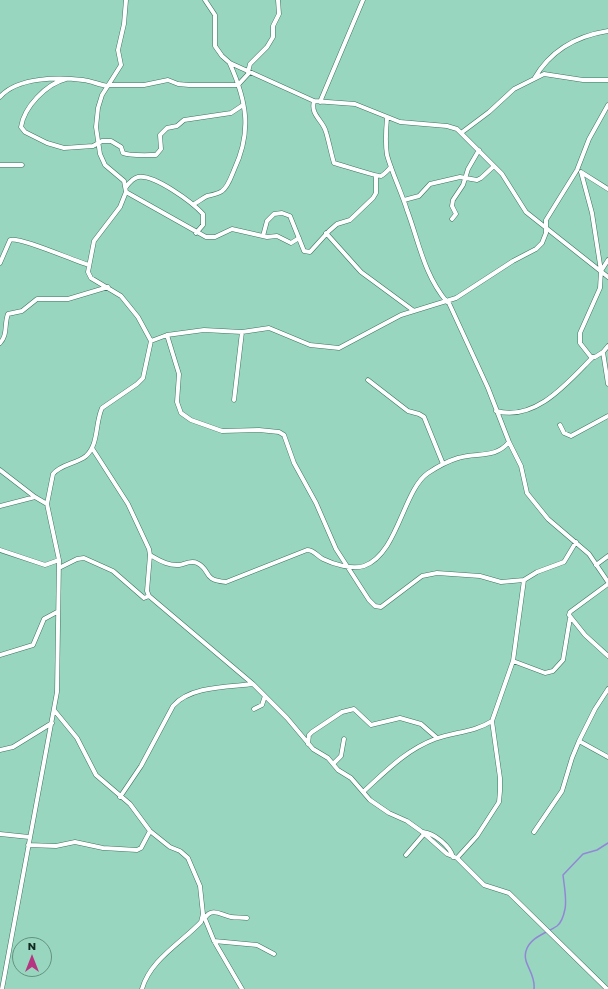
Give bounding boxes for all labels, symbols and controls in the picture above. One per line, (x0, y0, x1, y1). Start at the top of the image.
north arrow (12, 937, 52, 977)
text: N (28, 938, 36, 954)

